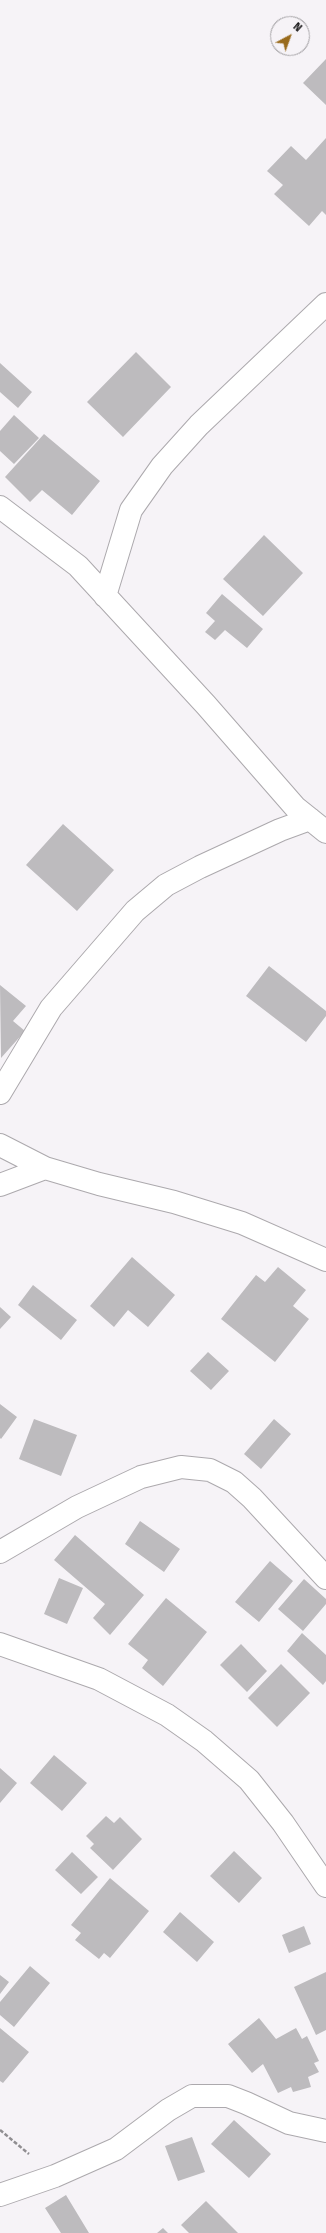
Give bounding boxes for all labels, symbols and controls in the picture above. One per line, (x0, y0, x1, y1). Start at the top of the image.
north arrow (270, 16, 310, 56)
text: N (291, 20, 305, 35)

